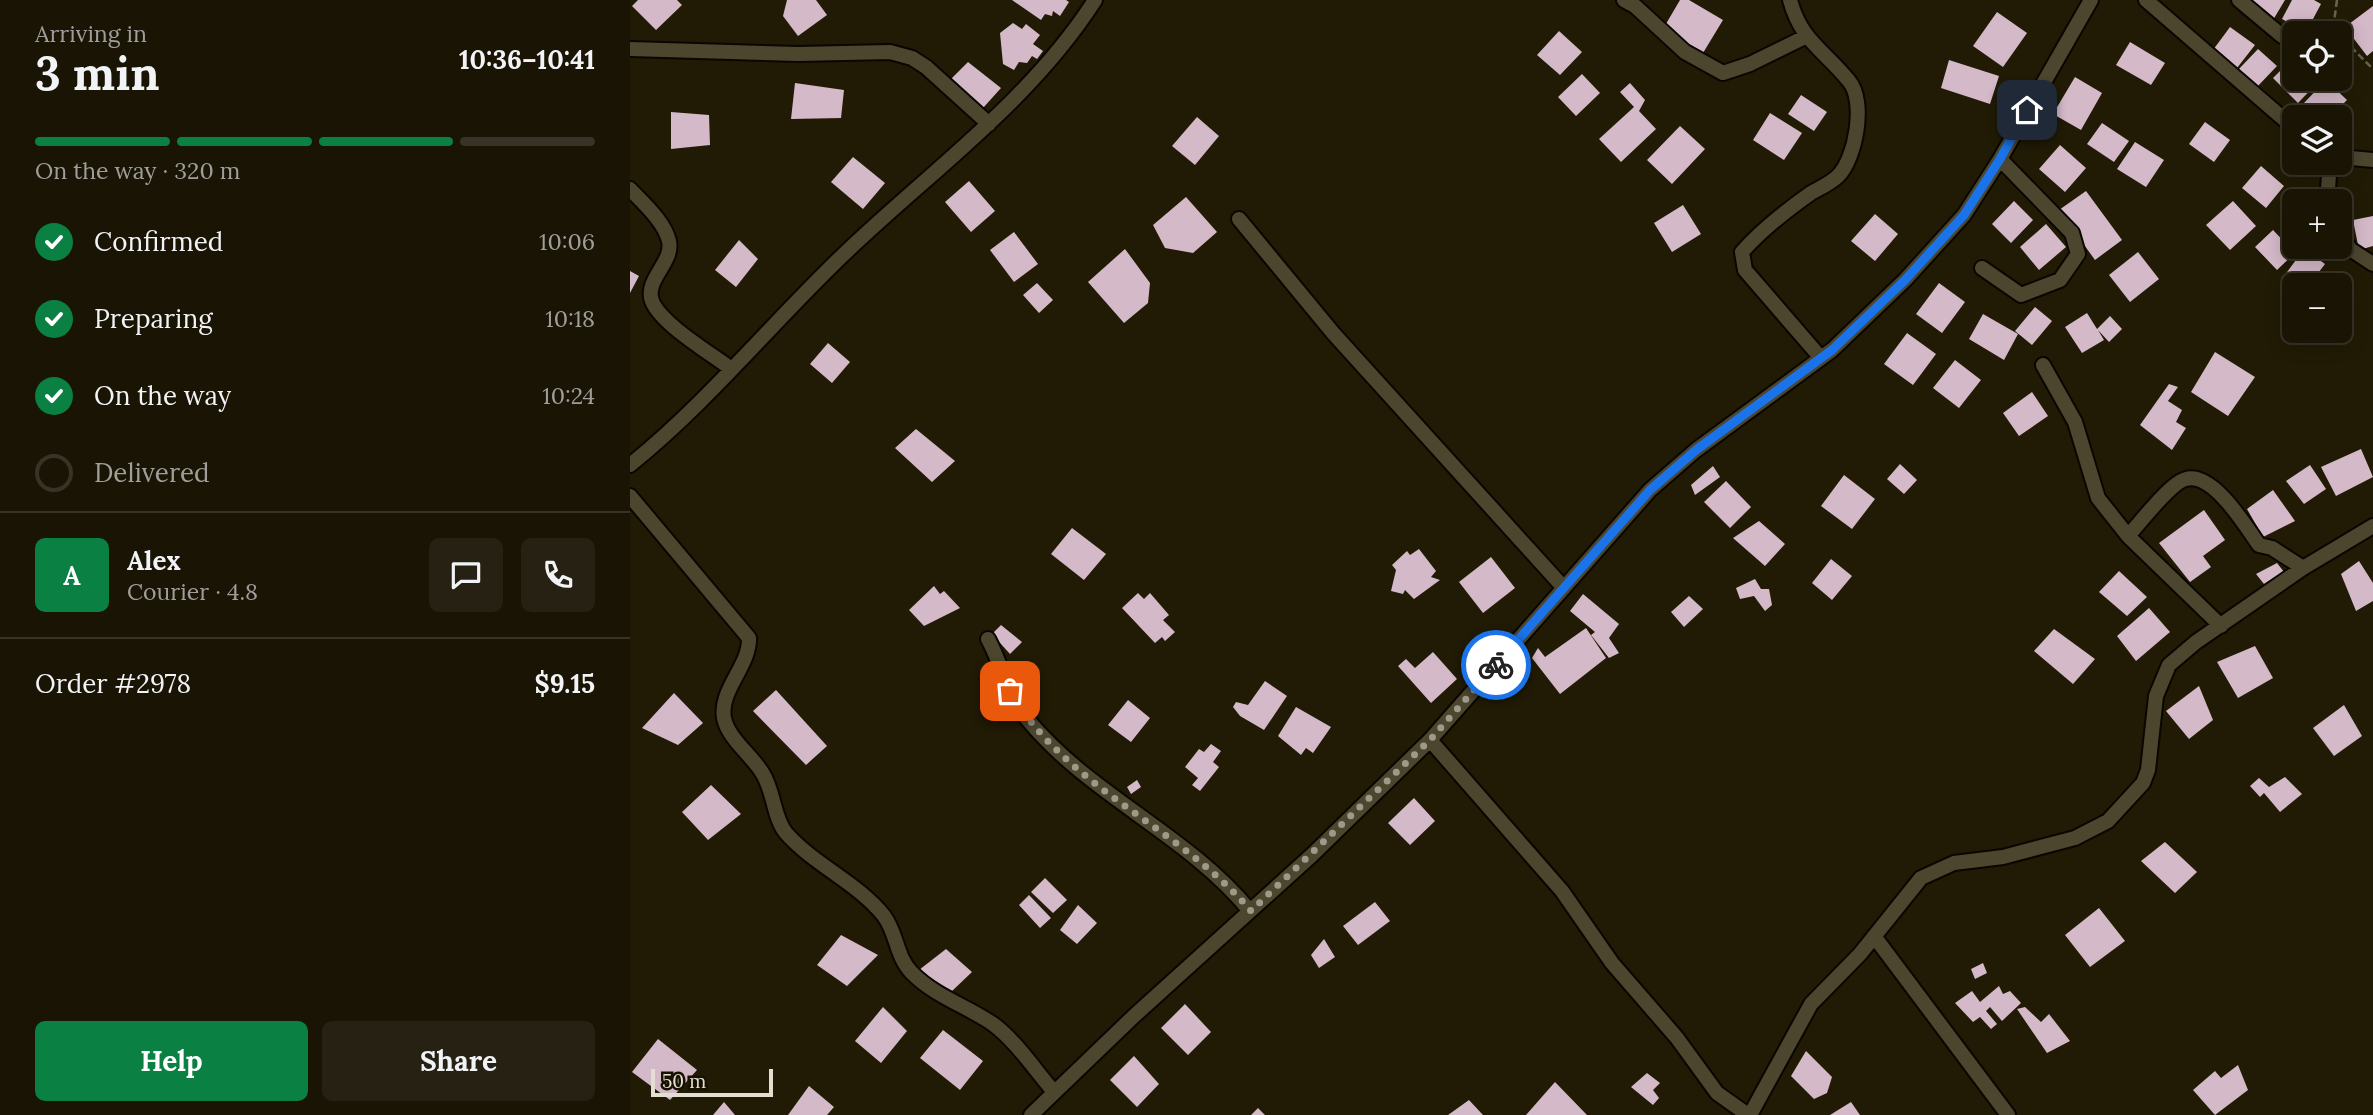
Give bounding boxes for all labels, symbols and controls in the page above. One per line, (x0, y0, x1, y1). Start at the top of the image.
text: Arriving in (35, 19, 147, 48)
map controls (2282, 21, 2352, 343)
button: locate (2282, 21, 2352, 91)
text: 10:36–10:41 (459, 43, 595, 76)
text: 3 min (35, 44, 160, 103)
pin (1997, 80, 2057, 140)
icon: home (2008, 91, 2046, 129)
button: layers (2282, 105, 2352, 175)
text: On the way · 320 m (35, 156, 240, 185)
button: + (2282, 189, 2352, 259)
icon: check (35, 223, 73, 261)
text: Confirmed (94, 225, 223, 258)
text: 10:06 (539, 227, 595, 256)
button: − (2282, 273, 2352, 343)
icon: check (35, 300, 73, 338)
text: Preparing (94, 302, 213, 335)
text: 10:18 (545, 304, 595, 333)
icon: check (35, 377, 73, 415)
text: On the way (94, 379, 231, 412)
text: 10:24 (542, 381, 595, 410)
text: Delivered (94, 456, 210, 489)
button: chat (429, 538, 503, 612)
button: phone (521, 538, 595, 612)
text: Alex (127, 544, 181, 577)
text: A (63, 559, 81, 592)
text: Courier · 4.8 (127, 577, 258, 606)
courier (1461, 630, 1531, 700)
icon: bike (1477, 646, 1515, 684)
pin (980, 661, 1040, 721)
text: Order #2978 (35, 667, 191, 700)
text: $9.15 (534, 667, 595, 700)
icon: bag (991, 672, 1029, 710)
button: Help (35, 1021, 308, 1101)
button: Share (322, 1021, 595, 1101)
scale bar (651, 1066, 774, 1098)
text: 50 m (662, 1069, 706, 1093)

